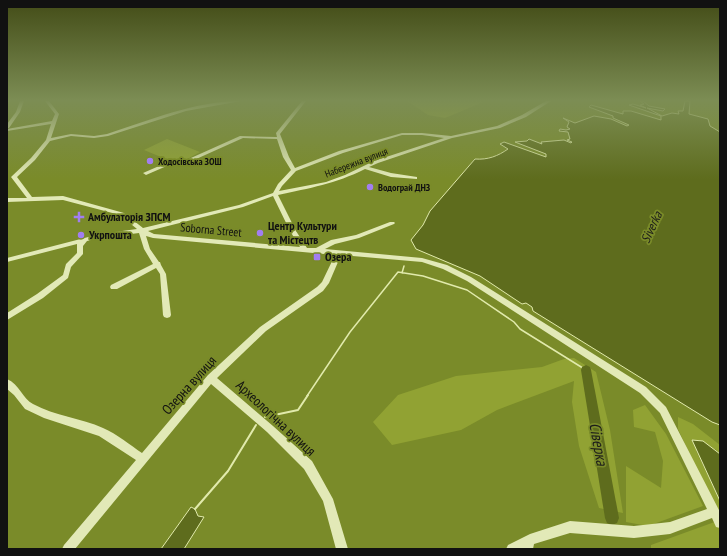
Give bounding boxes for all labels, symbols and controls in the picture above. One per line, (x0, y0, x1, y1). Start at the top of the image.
street label: Набережна вулиця (323, 144, 390, 180)
place label: Ходосівська ЗОШ (158, 155, 222, 168)
marker: Ходосівська ЗОШ (145, 156, 155, 166)
place label: Водограй ДНЗ (378, 181, 431, 194)
marker: Водограй ДНЗ (365, 182, 375, 192)
water label: Siverka (637, 208, 666, 246)
place label: Амбулаторія ЗПСМ (87, 209, 171, 224)
marker: Амбулаторія ЗПСМ (73, 211, 85, 223)
place label: Центр Культури та Містецтв (268, 218, 337, 247)
street label: Soborna Street (180, 219, 243, 240)
place label: Укрпошта (88, 227, 132, 242)
marker: Центр Культури та Містецтв (255, 228, 265, 238)
marker: Укрпошта (76, 230, 86, 240)
place label: Озера (325, 249, 351, 264)
marker: Озера (312, 252, 322, 262)
street label: Озерна вулиця (158, 352, 220, 418)
street label: Археологічна вулиця (232, 376, 320, 460)
water label: Сіверка (585, 421, 613, 469)

